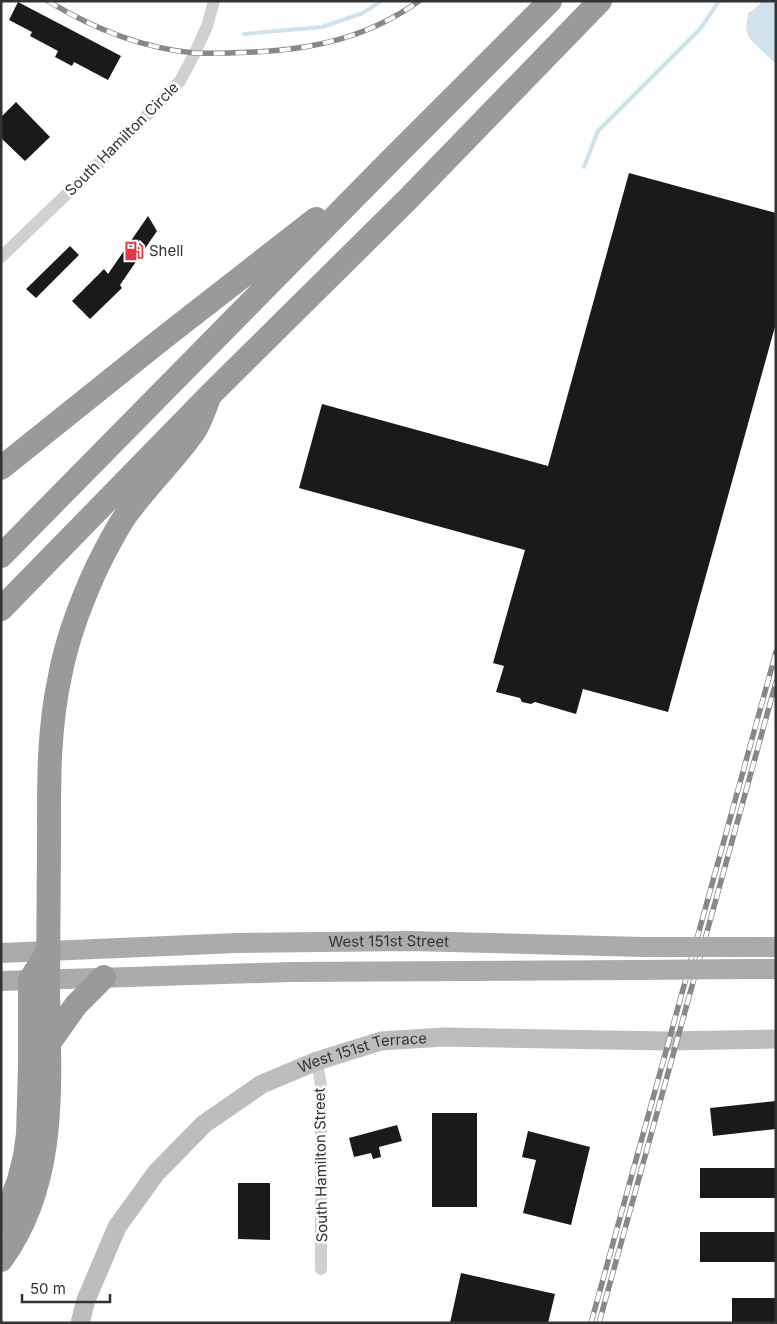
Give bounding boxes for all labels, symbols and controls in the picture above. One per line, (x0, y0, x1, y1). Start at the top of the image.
street label: South Hamilton Circle (61, 78, 183, 200)
fuel station icon: Shell (123, 240, 145, 262)
place label: Shell (149, 241, 184, 260)
street label: West 151st Street (328, 931, 449, 951)
street label: West 151st Terrace (295, 1028, 427, 1077)
street label: South Hamilton Street (310, 1087, 331, 1243)
scale bar (22, 1272, 110, 1304)
text: 50 m (30, 1279, 66, 1298)

